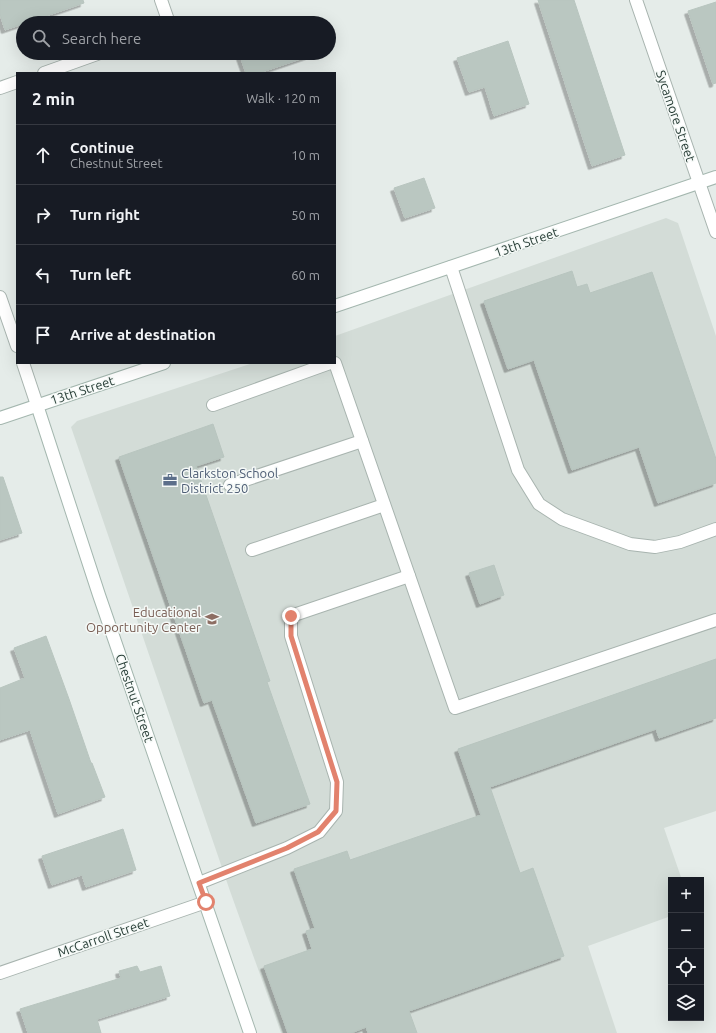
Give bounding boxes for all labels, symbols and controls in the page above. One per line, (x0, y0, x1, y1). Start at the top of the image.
search box (16, 16, 336, 60)
icon: search (30, 27, 52, 49)
text: Search here (62, 30, 141, 47)
street label: Sycamore Street (654, 68, 698, 164)
text: 2 min (32, 89, 75, 108)
text: Walk · 120 m (246, 91, 320, 105)
text: Continue (70, 139, 134, 156)
icon: ahead (32, 144, 54, 166)
text: 10 m (291, 148, 320, 162)
text: Chestnut Street (70, 156, 163, 170)
icon: right (32, 204, 54, 226)
text: Turn right (70, 206, 140, 223)
text: 50 m (291, 208, 320, 222)
street label: 13th Street (492, 225, 560, 259)
icon: left (32, 264, 54, 286)
text: Turn left (70, 266, 131, 283)
text: 60 m (291, 268, 320, 282)
icon: arrive (32, 324, 54, 346)
text: Arrive at destination (70, 326, 216, 343)
street label: 13th Street (48, 373, 116, 407)
place label: Clarkston School District 250 (181, 466, 279, 495)
office icon: Clarkston School District 250 (162, 472, 178, 488)
place label: Educational Opportunity Center (86, 605, 202, 634)
route end (282, 607, 300, 625)
school or university icon: Educational Opportunity Center (204, 611, 220, 627)
street label: Chestnut Street (113, 652, 157, 744)
map controls (668, 877, 704, 1021)
button: + (668, 877, 704, 913)
route start (197, 893, 215, 911)
button: − (668, 913, 704, 949)
street label: McCarroll Street (56, 915, 150, 959)
button: locate (668, 949, 704, 985)
button: layers (668, 985, 704, 1021)

